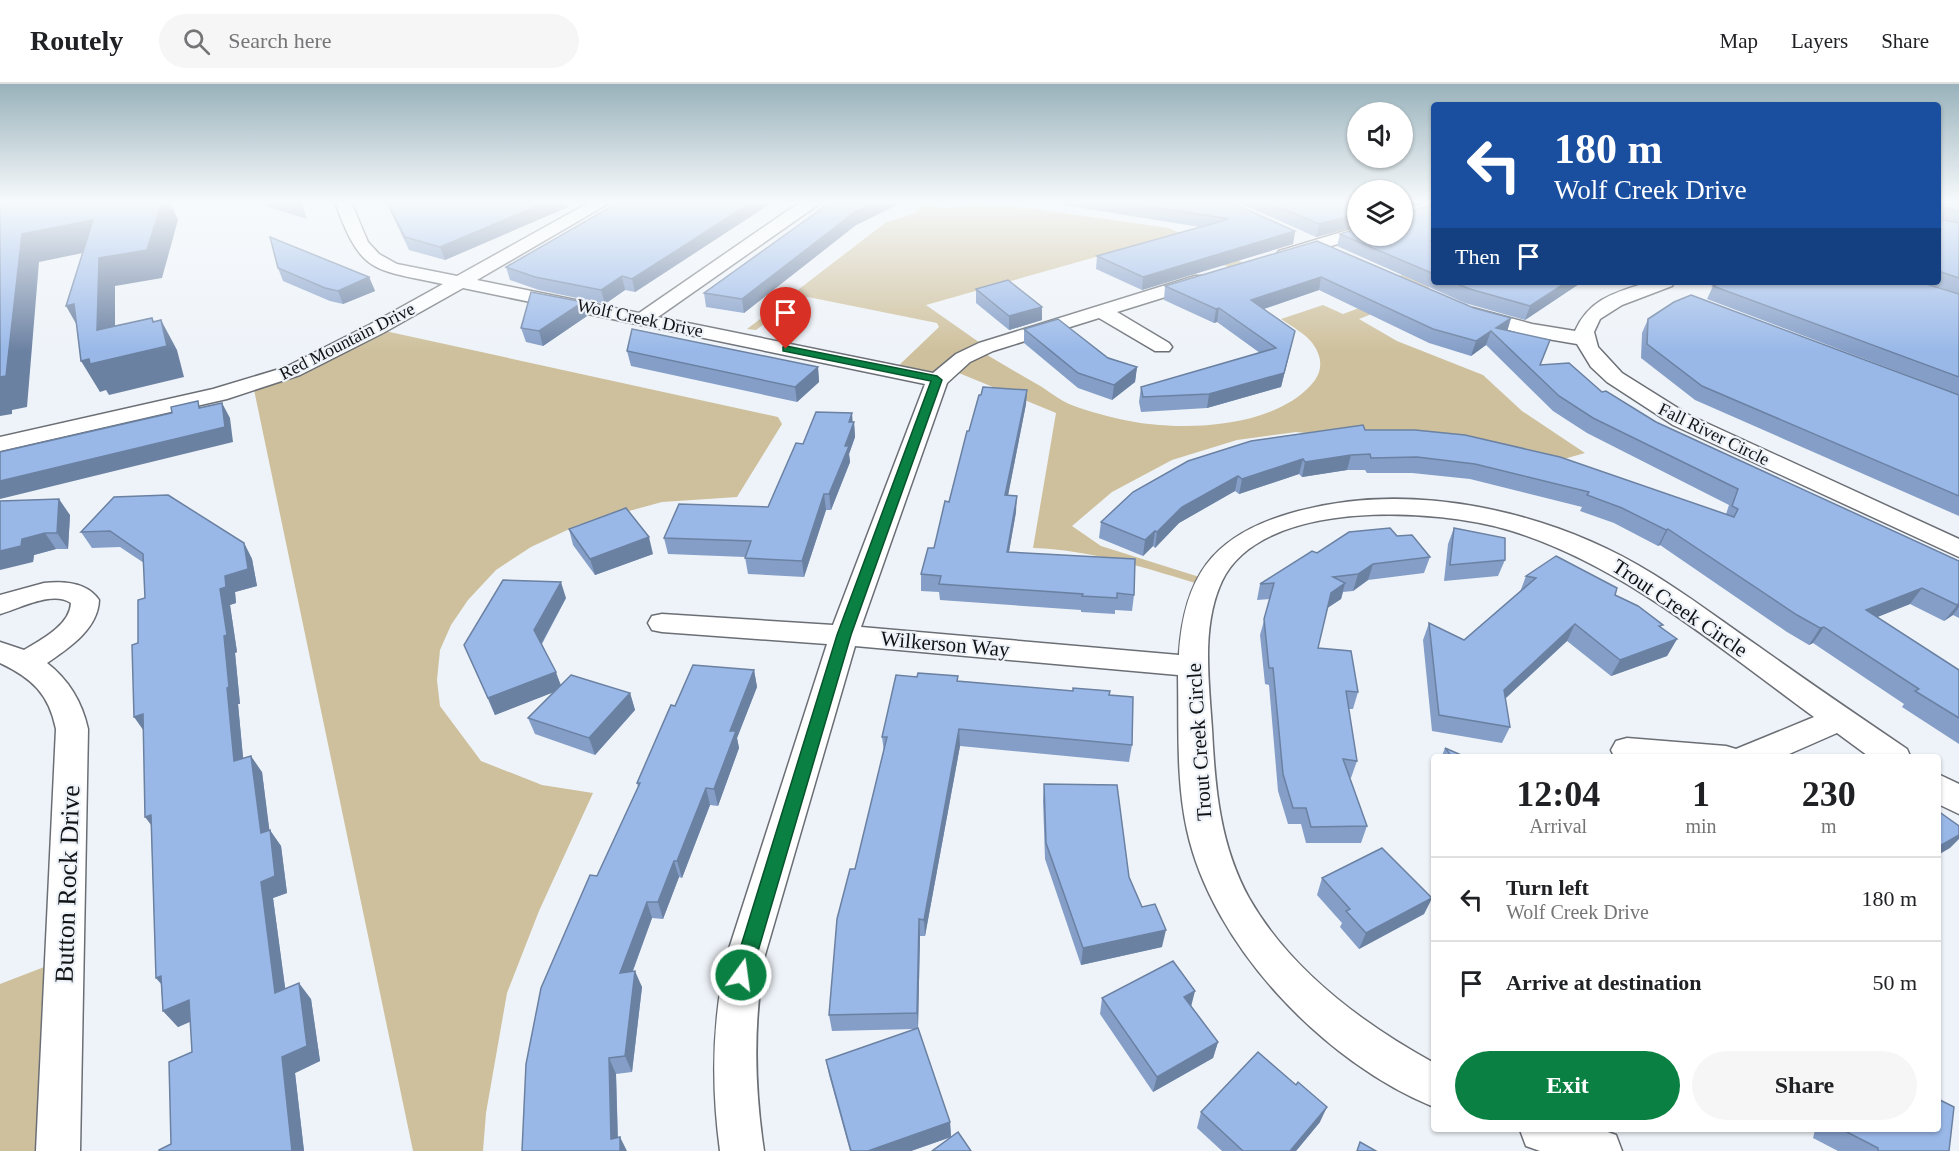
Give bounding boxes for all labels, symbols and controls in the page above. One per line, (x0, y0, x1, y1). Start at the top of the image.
search box (159, 14, 579, 68)
text: Routely (30, 25, 123, 56)
icon: search (180, 25, 213, 58)
text: Search here (228, 28, 332, 53)
text: Map (1720, 29, 1758, 53)
text: Layers (1791, 29, 1848, 53)
text: Share (1881, 29, 1929, 53)
map controls (1347, 102, 1413, 246)
button: sound (1347, 102, 1413, 168)
icon: left (1455, 126, 1533, 204)
text: 180 m (1554, 126, 1663, 172)
text: Wolf Creek Drive (1554, 175, 1747, 205)
button: layers (1347, 180, 1413, 246)
icon: arrive (1512, 240, 1545, 273)
text: Then (1455, 244, 1500, 269)
pin (760, 287, 811, 349)
street label: Wolf Creek Drive (575, 295, 705, 341)
icon: arrive (769, 296, 802, 329)
street label: Red Mountain Drive (276, 298, 418, 384)
street label: Fall River Circle (1655, 398, 1773, 470)
street label: Trout Creek Circle (1608, 554, 1752, 662)
street label: Wilkerson Way (879, 626, 1011, 662)
street label: Trout Creek Circle (1182, 662, 1216, 822)
text: 12:04 (1516, 774, 1600, 814)
text: 1 (1692, 774, 1710, 814)
text: 230 (1802, 774, 1856, 814)
street label: Button Rock Drive (50, 785, 85, 983)
text: Arrival (1529, 815, 1587, 837)
text: min (1685, 815, 1717, 837)
text: m (1821, 815, 1837, 837)
text: Turn left (1506, 875, 1589, 900)
icon: left (1455, 883, 1488, 916)
text: 180 m (1861, 886, 1917, 911)
text: Wolf Creek Drive (1506, 901, 1649, 923)
position arrow (709, 943, 773, 1007)
icon: arrive (1455, 967, 1488, 1000)
text: Arrive at destination (1506, 970, 1702, 995)
text: 50 m (1872, 970, 1917, 995)
button: Exit (1455, 1051, 1680, 1120)
button: Share (1692, 1051, 1917, 1120)

